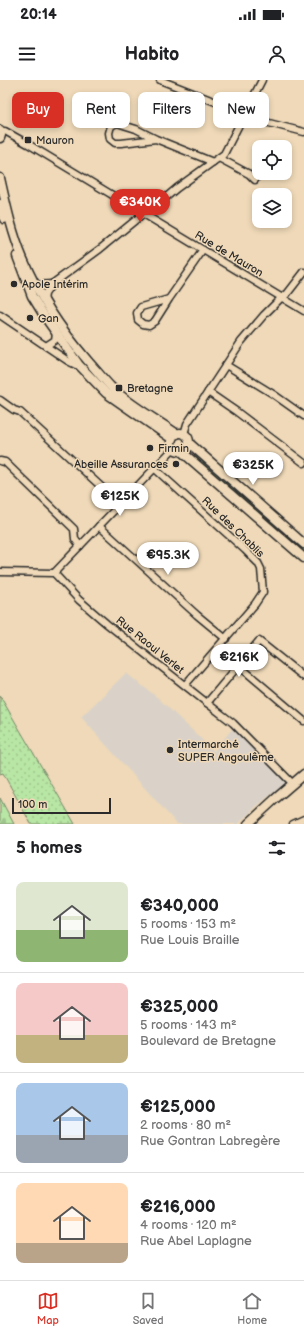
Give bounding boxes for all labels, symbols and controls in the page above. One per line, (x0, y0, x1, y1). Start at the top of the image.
text: 20:14 (20, 5, 57, 24)
icon: menu (16, 43, 38, 65)
icon: person (266, 43, 288, 65)
text: Habito (125, 44, 179, 65)
chip: Buy (12, 92, 64, 128)
chip: Rent (72, 92, 130, 128)
chip: Filters (138, 92, 205, 128)
chip: New (213, 92, 269, 128)
place label: Mauron (36, 134, 74, 147)
marker: Mauron (23, 135, 33, 145)
map controls (252, 140, 292, 228)
button: locate (252, 140, 292, 180)
button: layers (252, 188, 292, 228)
pin: €340K (112, 189, 168, 223)
text: €340K (119, 194, 161, 210)
street label: Rue de Mauron (193, 229, 265, 279)
place label: Apole Intérim (22, 278, 88, 291)
marker: Apole Intérim (9, 279, 19, 289)
place label: Gan (38, 312, 59, 325)
marker: Gan (25, 313, 35, 323)
place label: Bretagne (127, 382, 174, 395)
marker: Bretagne (114, 383, 124, 393)
place label: Firmin (158, 442, 189, 455)
marker: Firmin (145, 443, 155, 453)
pin: €325K (225, 452, 281, 486)
text: €325K (232, 457, 274, 473)
place label: Abeille Assurances (74, 458, 169, 471)
marker: Abeille Assurances (171, 459, 181, 469)
pin: €125K (92, 483, 148, 517)
text: €125K (100, 488, 140, 504)
street label: Rue des Chablis (199, 494, 267, 560)
pin: €95.3K (135, 542, 201, 576)
text: €95.3K (146, 547, 190, 563)
street label: Rue Raoul Verlet (113, 614, 187, 677)
pin: €216K (211, 644, 267, 678)
text: €216K (219, 649, 259, 665)
place label: Intermarché SUPER Angoulême (178, 738, 274, 764)
marker: Intermarché SUPER Angoulême (165, 745, 175, 755)
scale bar (12, 796, 111, 815)
text: 100 m (18, 798, 47, 811)
icon: filters (266, 837, 288, 859)
text: 5 homes (16, 838, 82, 858)
text: €340,000 (140, 896, 219, 916)
icon: home (48, 898, 96, 946)
text: 5 rooms · 153 m² (140, 916, 236, 932)
text: Rue Louis Braille (140, 932, 239, 948)
text: €325,000 (140, 997, 218, 1017)
icon: home (48, 999, 96, 1047)
text: 5 rooms · 143 m² (140, 1017, 237, 1033)
text: Boulevard de Bretagne (140, 1033, 276, 1049)
text: €125,000 (140, 1097, 216, 1117)
icon: home (48, 1099, 96, 1147)
text: 2 rooms · 80 m² (140, 1117, 231, 1133)
text: Rue Gontran Labregère (140, 1133, 280, 1149)
text: €216,000 (140, 1197, 216, 1217)
icon: home (48, 1199, 96, 1247)
text: 4 rooms · 120 m² (140, 1217, 237, 1233)
text: Rue Abel Laplagne (140, 1233, 252, 1249)
tab: Map (37, 1290, 59, 1327)
tab: Saved (133, 1290, 164, 1327)
tab: Home (237, 1290, 267, 1327)

